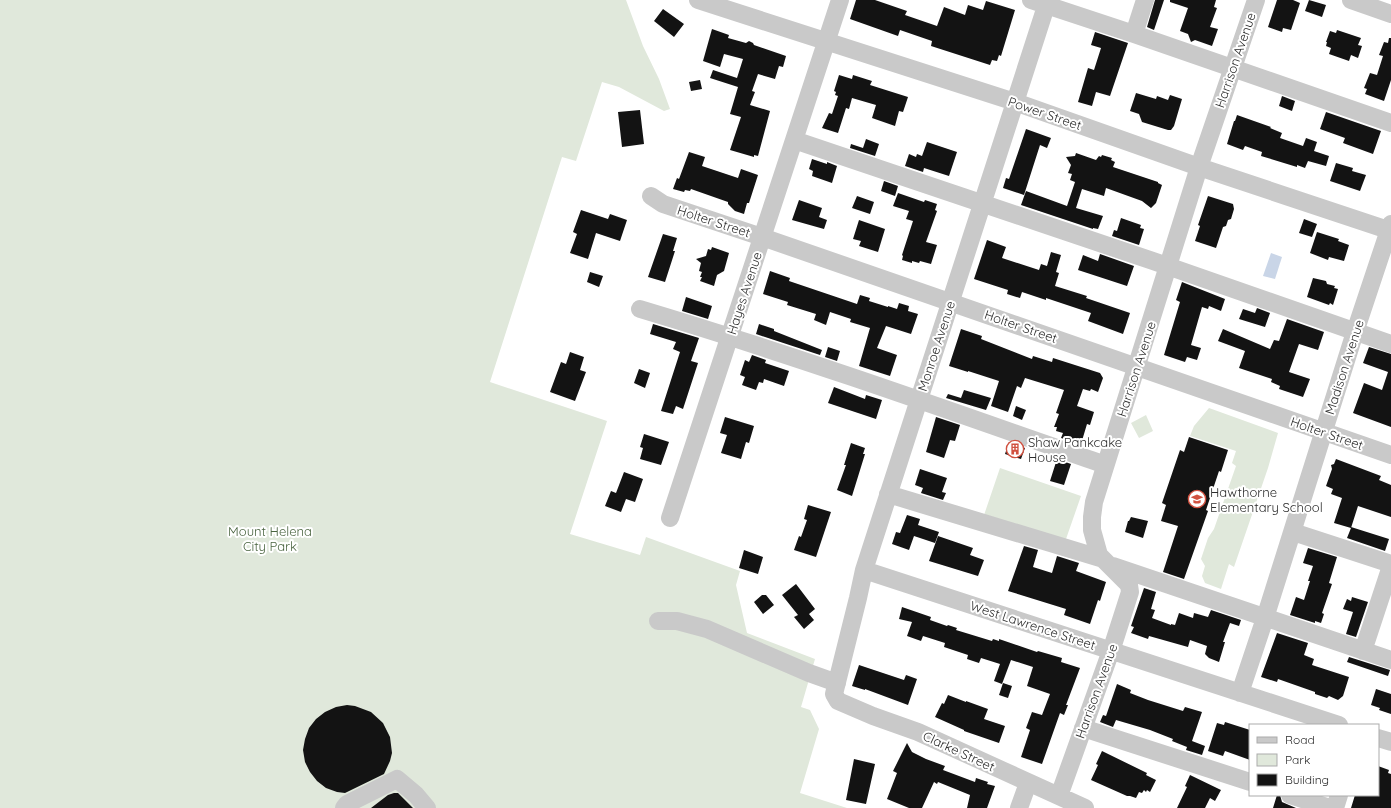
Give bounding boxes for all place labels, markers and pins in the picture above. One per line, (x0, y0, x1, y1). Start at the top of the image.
place label: Shaw Pankcake House (1028, 434, 1122, 465)
building icon: Shaw Pankcake House (1005, 439, 1025, 459)
place label: Hawthorne Elementary School (1210, 484, 1323, 515)
school or university icon: Hawthorne Elementary School (1187, 489, 1207, 509)

